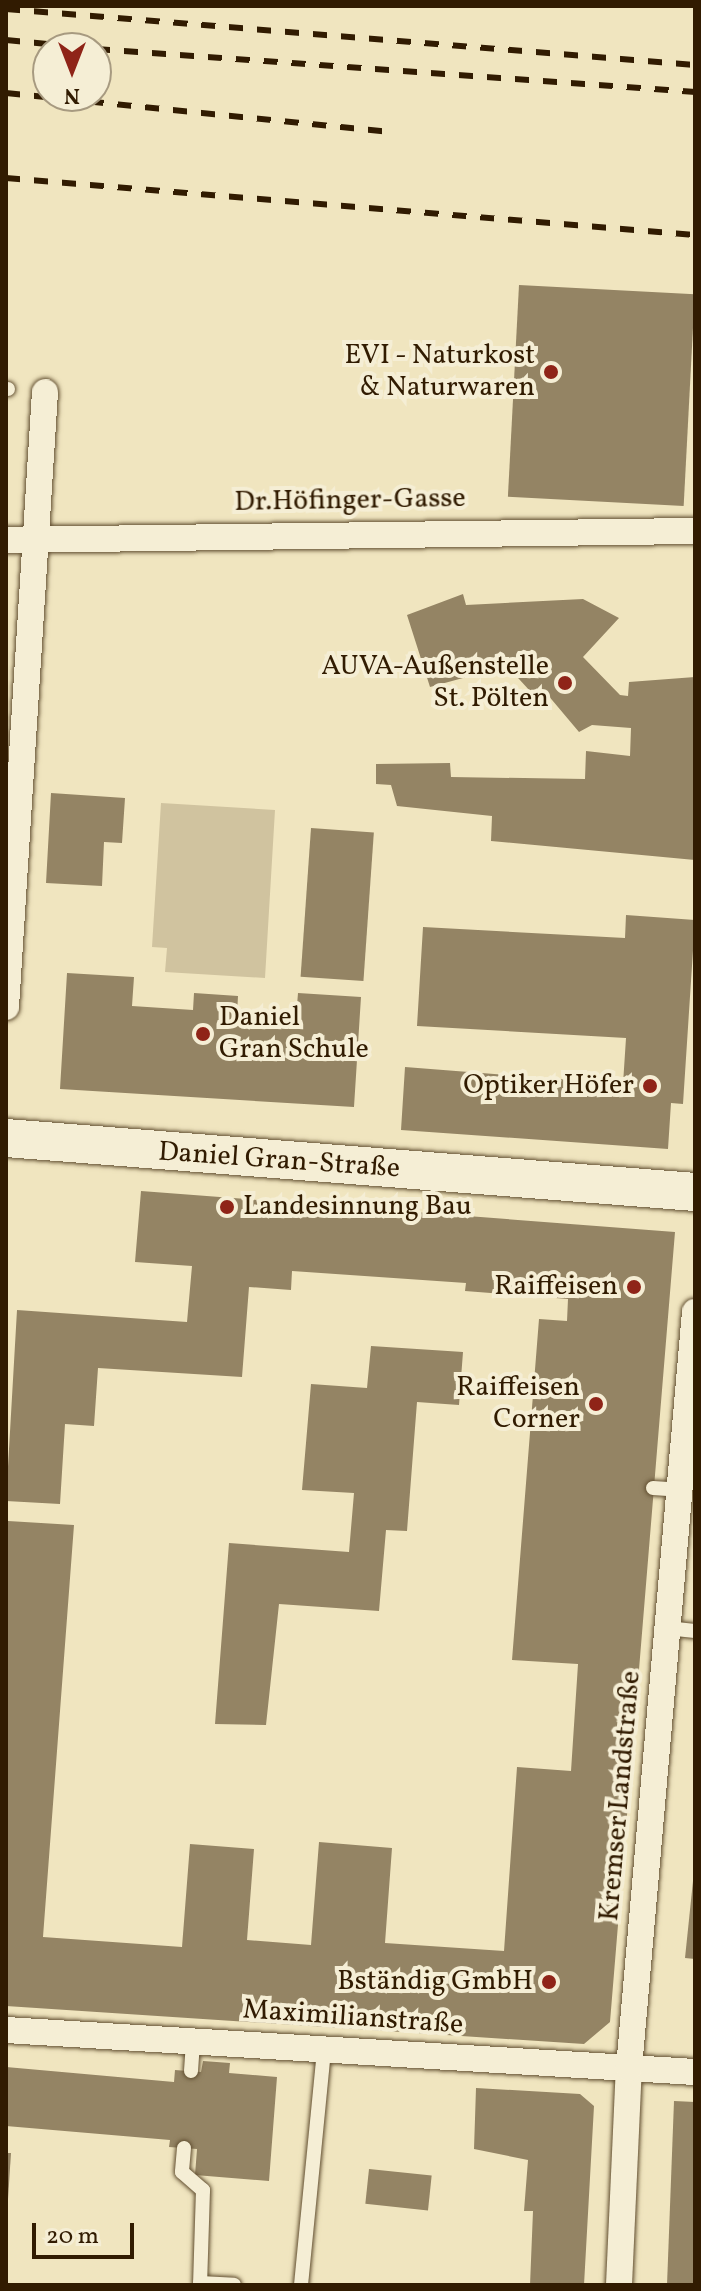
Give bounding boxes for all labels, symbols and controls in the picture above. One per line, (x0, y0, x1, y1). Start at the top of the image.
north arrow (32, 32, 112, 112)
text: N (64, 79, 80, 110)
place label: EVI - Naturkost & Naturwaren (343, 339, 535, 405)
marker: EVI - Naturkost & Naturwaren (542, 363, 560, 381)
street label: Dr.Höfinger-Gasse (234, 482, 466, 520)
place label: AUVA-Außenstelle St. Pölten (321, 650, 549, 716)
marker: AUVA-Außenstelle St. Pölten (556, 674, 574, 692)
place label: Daniel Gran Schule (219, 1001, 369, 1067)
marker: Daniel Gran Schule (194, 1025, 212, 1043)
place label: Optiker Höfer (463, 1069, 634, 1103)
marker: Optiker Höfer (641, 1077, 659, 1095)
street label: Daniel Gran-Straße (157, 1136, 401, 1186)
place label: Landesinnung Bau (243, 1190, 472, 1224)
marker: Landesinnung Bau (218, 1198, 236, 1216)
place label: Raiffeisen (494, 1270, 618, 1304)
marker: Raiffeisen (625, 1278, 643, 1296)
place label: Raiffeisen Corner (456, 1371, 580, 1437)
marker: Raiffeisen Corner (587, 1395, 605, 1413)
street label: Kremser Landstraße (593, 1670, 649, 1922)
place label: Bständig GmbH (337, 1965, 533, 1999)
marker: Bständig GmbH (540, 1973, 558, 1991)
street label: Maximilianstraße (242, 1994, 464, 2042)
scale bar (36, 2207, 138, 2257)
text: 20 m (46, 2220, 99, 2254)

